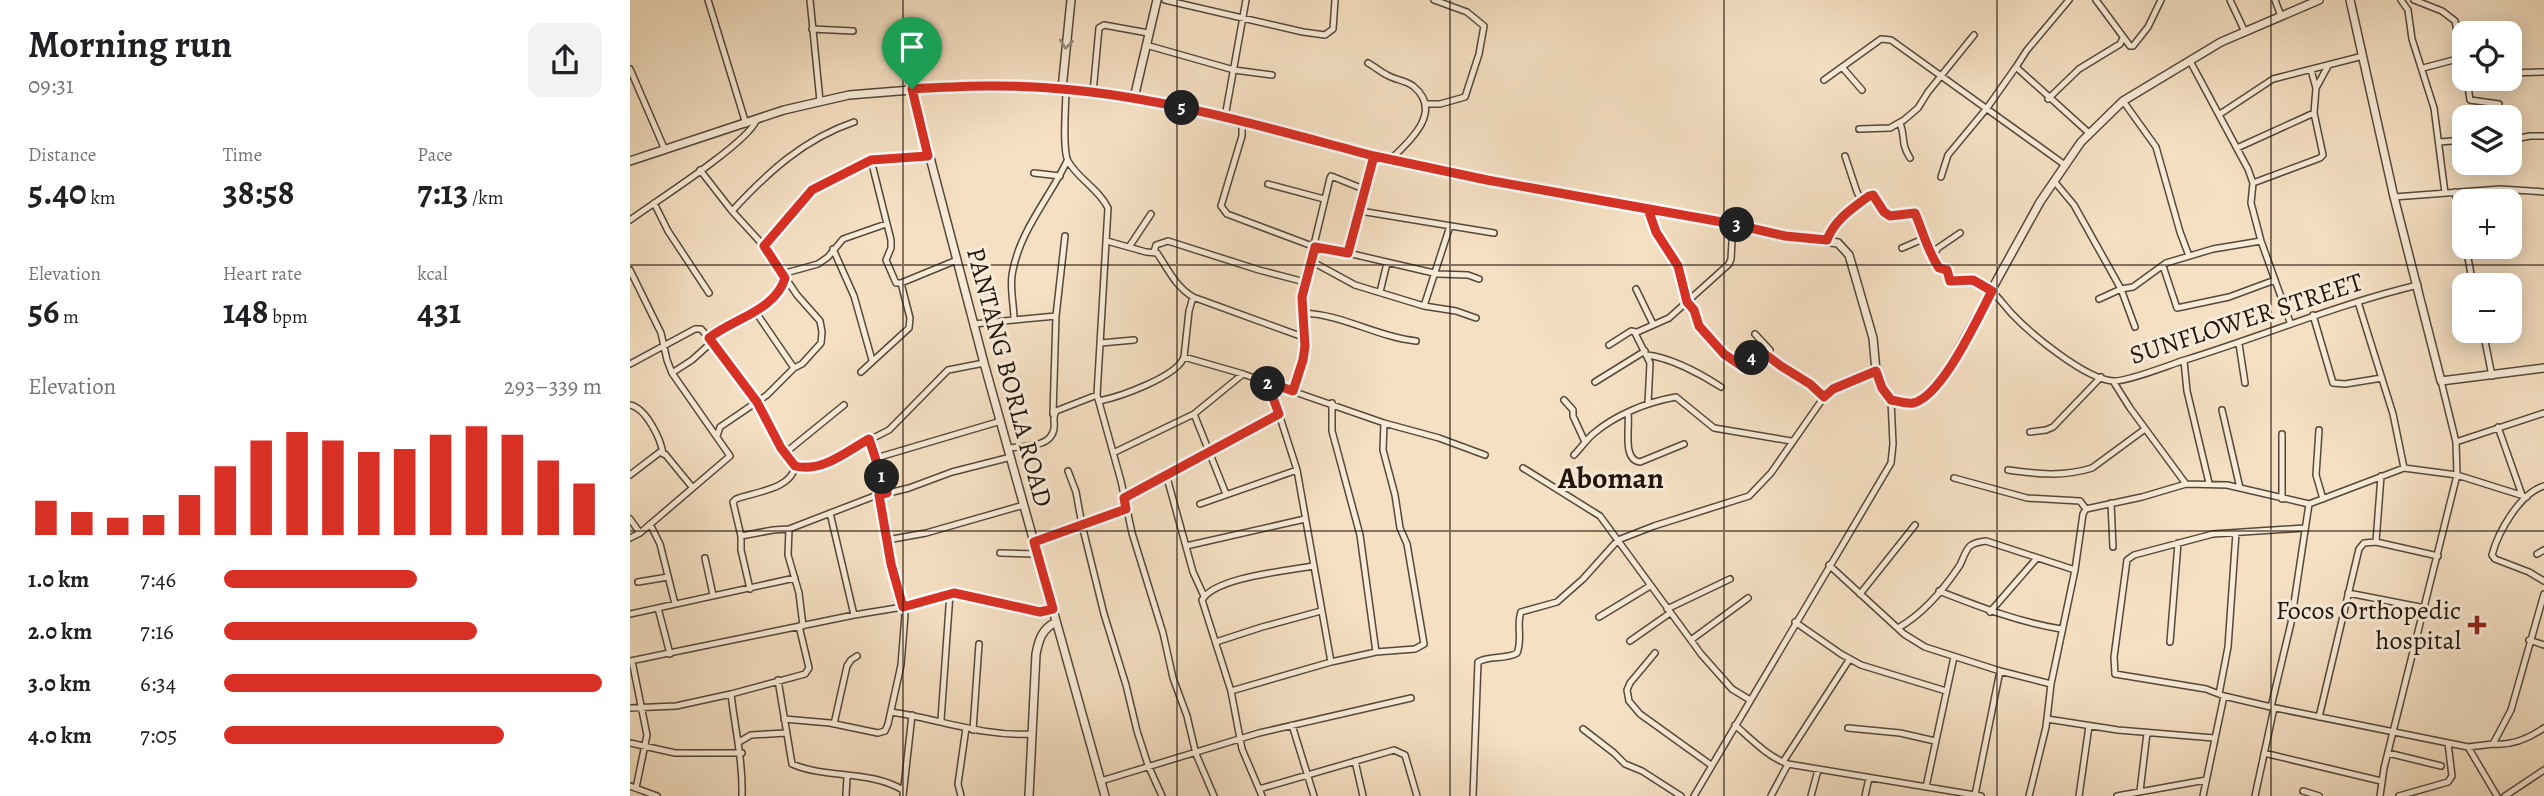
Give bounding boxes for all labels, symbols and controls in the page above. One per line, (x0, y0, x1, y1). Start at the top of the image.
pin (882, 17, 942, 89)
text: Morning run (28, 18, 232, 70)
map controls (2452, 21, 2522, 343)
button: locate (2452, 21, 2522, 91)
button: share (528, 23, 602, 97)
icon: arrive (893, 28, 931, 66)
one-way arrow (1059, 39, 1074, 50)
text: 09:31 (28, 70, 74, 101)
pin: 5 (1164, 90, 1200, 126)
text: 5 (1177, 94, 1186, 120)
button: layers (2452, 105, 2522, 175)
text: Distance (28, 142, 96, 168)
text: Time (223, 142, 262, 168)
text: Pace (417, 142, 453, 168)
text: 5.40 (28, 168, 87, 216)
text: 38:58 (223, 168, 295, 216)
text: 7:13 (417, 168, 468, 216)
text: km (87, 185, 116, 211)
text: /km (468, 185, 503, 211)
button: + (2452, 189, 2522, 259)
pin: 3 (1720, 208, 1754, 243)
text: 3 (1732, 211, 1741, 237)
street label: PANTANG BORLA ROAD (958, 243, 1061, 511)
text: Elevation (28, 261, 101, 287)
text: Heart rate (223, 261, 302, 287)
text: kcal (417, 261, 448, 287)
street label: SUNFLOWER STREET (2125, 264, 2367, 373)
button: − (2452, 273, 2522, 343)
text: 56 (28, 287, 59, 335)
text: 148 (223, 287, 268, 335)
text: 431 (417, 287, 461, 335)
text: m (59, 304, 79, 330)
text: bpm (268, 304, 308, 330)
pin: 4 (1734, 340, 1770, 376)
text: 4 (1747, 344, 1756, 370)
pin: 2 (1250, 366, 1286, 402)
text: 2 (1263, 370, 1272, 396)
text: Elevation (28, 371, 116, 402)
text: 293–339 m (504, 371, 602, 402)
district label: Aboman (1557, 458, 1664, 498)
pin: 1 (864, 460, 900, 494)
text: 1 (878, 463, 885, 489)
text: 1.0 km (28, 564, 89, 595)
text: 7:46 (140, 564, 176, 595)
place label: Focos Orthopedic hospital (2276, 593, 2461, 658)
marker: Focos Orthopedic hospital (2467, 615, 2487, 635)
text: 2.0 km (28, 616, 92, 647)
text: 7:16 (140, 616, 174, 647)
text: 3.0 km (28, 668, 91, 699)
text: 6:34 (140, 668, 176, 699)
text: 4.0 km (28, 720, 92, 751)
text: 7:05 (140, 720, 177, 751)

